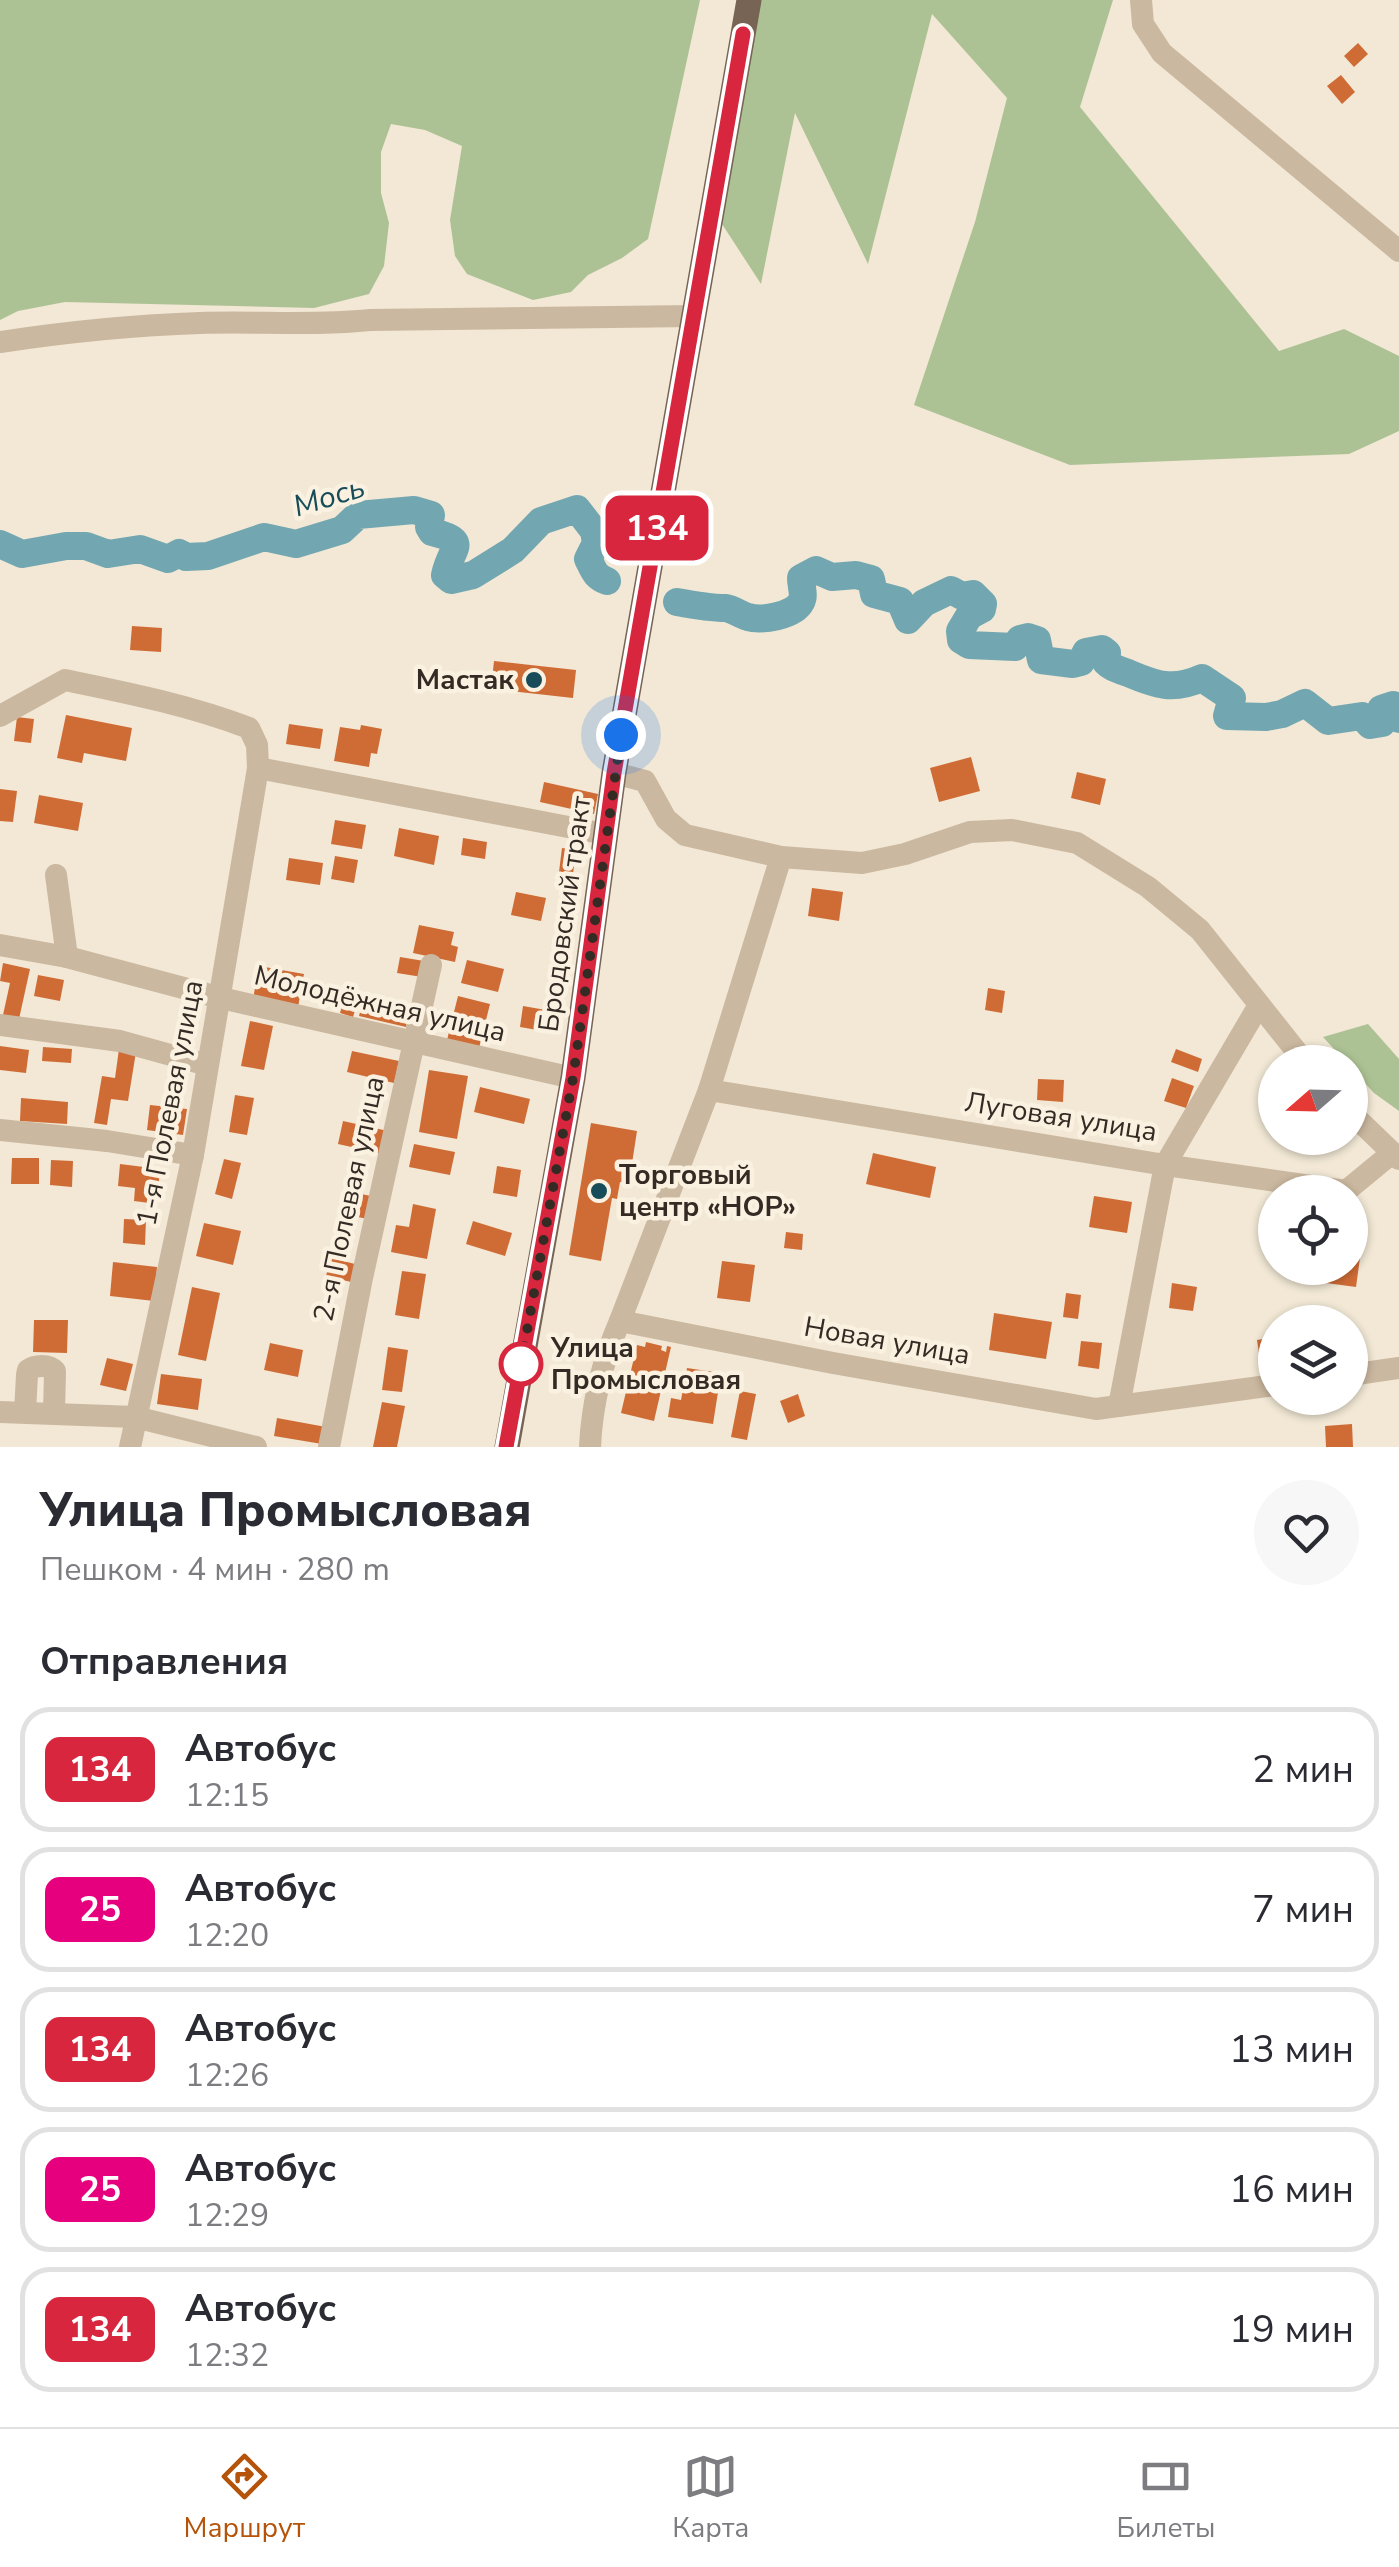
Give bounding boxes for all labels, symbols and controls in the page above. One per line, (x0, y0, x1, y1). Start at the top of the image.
water label: Мось (288, 467, 370, 527)
line badge: 134 (600, 496, 714, 560)
text: 134 (625, 505, 689, 552)
place label: Мастак (416, 661, 514, 699)
marker: Мастак (523, 669, 545, 691)
your location (596, 710, 646, 760)
street label: Бродовский тракт (530, 793, 600, 1034)
street label: Молодёжная улица (250, 957, 510, 1051)
street label: 1-я Полевая улица (128, 977, 212, 1229)
north arrow (1258, 1045, 1368, 1155)
map controls (1258, 1045, 1368, 1415)
street label: 2-я Полевая улица (304, 1073, 394, 1325)
street label: Луговая улица (962, 1083, 1160, 1151)
place label: Торговый центр «НОР» (619, 1156, 796, 1226)
button: locate (1258, 1175, 1368, 1285)
marker: Торговый центр «НОР» (588, 1180, 610, 1202)
button: layers (1258, 1305, 1368, 1415)
street label: Новая улица (801, 1308, 973, 1374)
place label: Улица Промысловая (550, 1329, 741, 1399)
marker: Улица Промысловая (500, 1343, 542, 1385)
text: Улица Промысловая (40, 1477, 532, 1543)
button: heart (1254, 1480, 1359, 1585)
text: Пешком · 4 мин · 280 m (40, 1548, 390, 1591)
text: Отправления (40, 1636, 288, 1687)
text: Автобус (185, 1723, 336, 1774)
text: 2 мин (1252, 1744, 1354, 1795)
text: 134 (68, 1746, 132, 1793)
text: 12:15 (185, 1774, 269, 1817)
text: Автобус (185, 1863, 336, 1914)
text: 7 мин (1252, 1884, 1354, 1935)
text: 25 (79, 1886, 121, 1933)
text: 12:20 (185, 1914, 269, 1957)
text: Автобус (185, 2003, 336, 2054)
text: 13 мин (1229, 2024, 1354, 2075)
text: 134 (68, 2026, 132, 2073)
text: 12:26 (185, 2054, 269, 2097)
text: Автобус (185, 2143, 336, 2194)
text: 16 мин (1229, 2164, 1354, 2215)
text: 25 (79, 2166, 121, 2213)
text: 12:29 (185, 2194, 269, 2237)
text: Автобус (185, 2283, 336, 2334)
text: 19 мин (1229, 2304, 1354, 2355)
text: 134 (68, 2306, 132, 2353)
text: 12:32 (185, 2334, 269, 2377)
tab: Маршрут (184, 2449, 305, 2547)
tab: Карта (672, 2449, 749, 2547)
tab: Билеты (1117, 2449, 1215, 2547)

